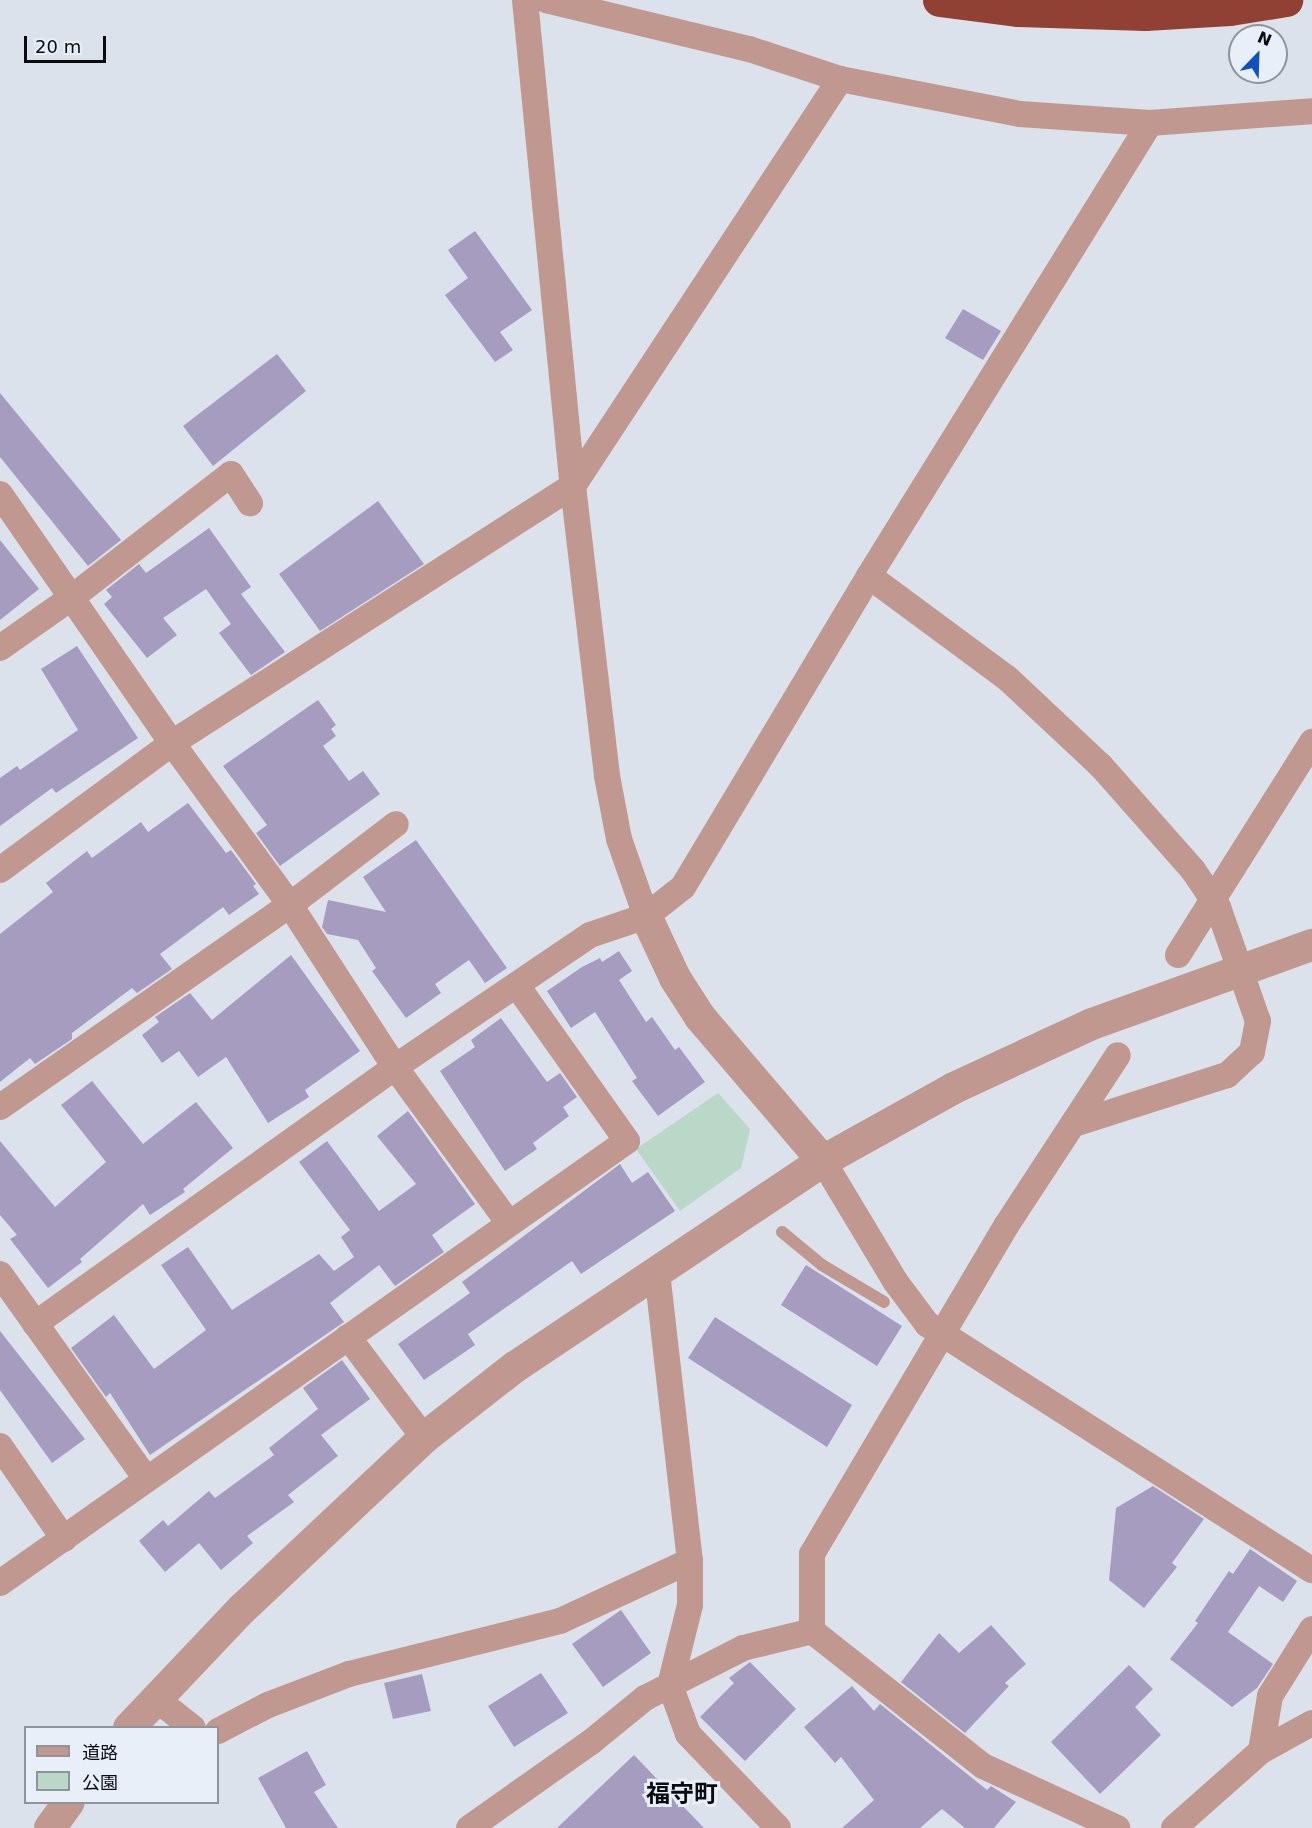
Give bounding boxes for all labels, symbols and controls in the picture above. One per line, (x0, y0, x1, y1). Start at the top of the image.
scale bar (27, 24, 110, 62)
north arrow (1228, 24, 1288, 84)
text: N (1255, 27, 1274, 50)
text: 20 m (35, 36, 81, 57)
legend (24, 1726, 219, 1804)
text: 道路 (82, 1742, 118, 1763)
text: 公園 (82, 1772, 118, 1793)
district label: 福守町 (646, 1781, 718, 1809)

